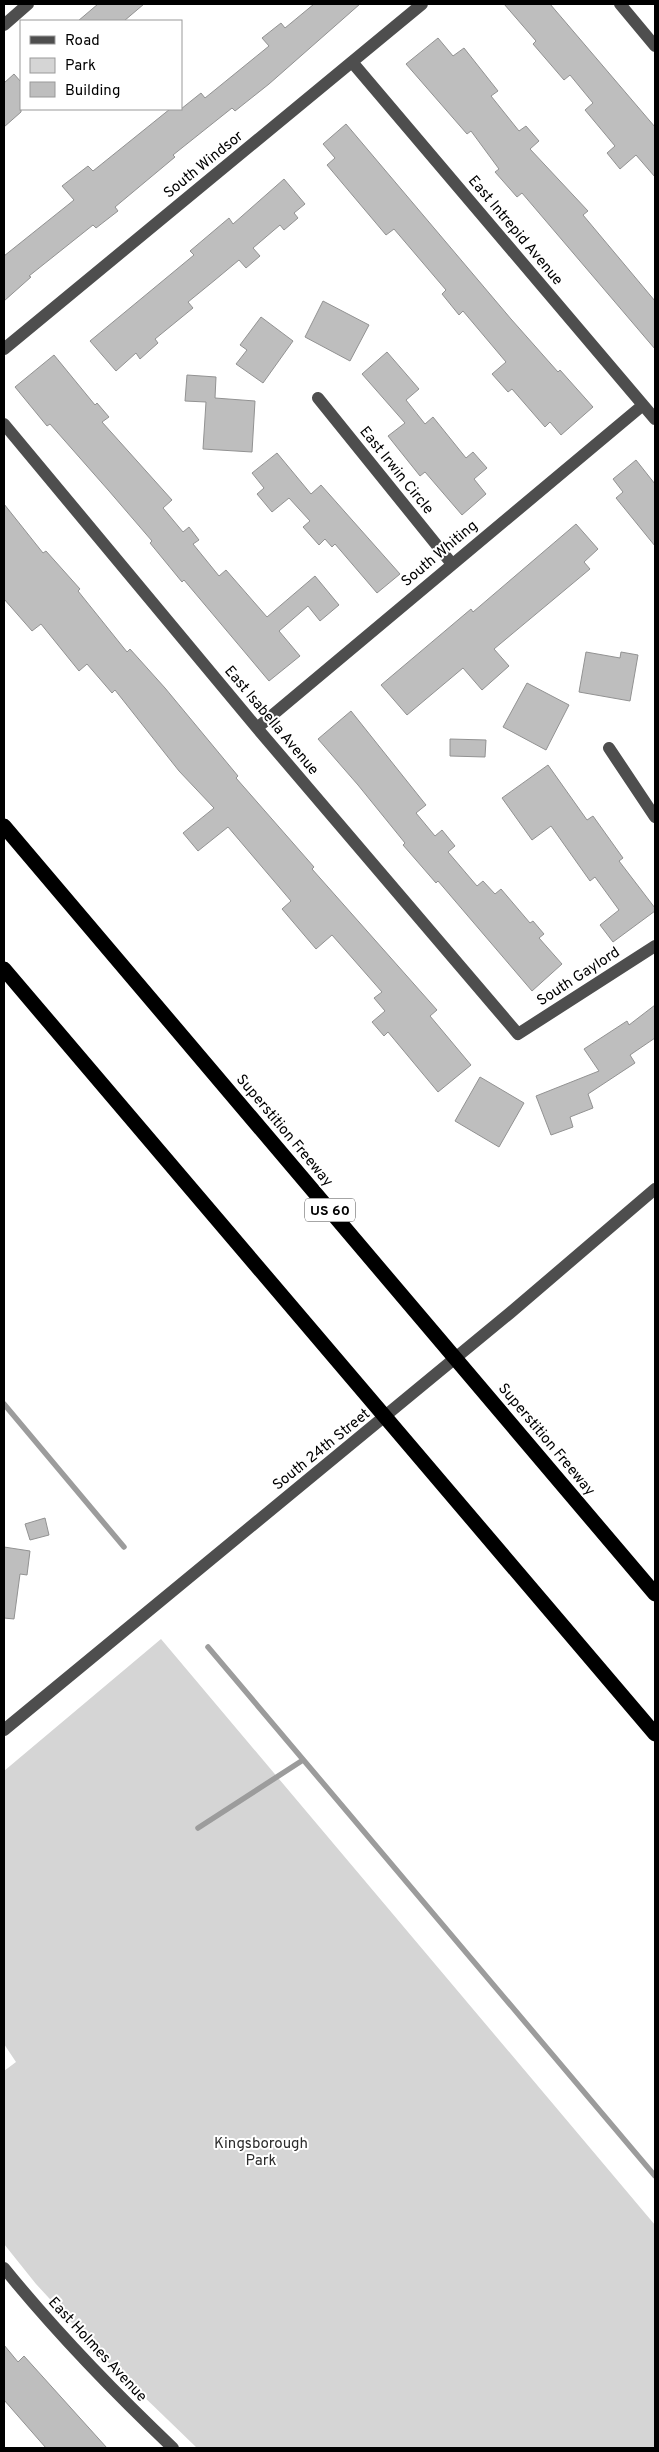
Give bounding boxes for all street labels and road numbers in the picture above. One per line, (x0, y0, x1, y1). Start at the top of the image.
street label: South Windsor (160, 127, 248, 203)
street label: East Intrepid Avenue (463, 172, 566, 290)
street label: East Irwin Circle (354, 423, 437, 519)
street label: South Whiting (398, 517, 482, 592)
street label: East Isabella Avenue (219, 662, 322, 780)
street label: South Gaylord (534, 943, 624, 1011)
street label: Superstition Freeway (231, 1071, 337, 1191)
road number: US 60 (305, 1198, 355, 1222)
street label: Superstition Freeway (493, 1380, 599, 1500)
street label: South 24th Street (269, 1405, 374, 1495)
street label: East Holmes Avenue (43, 2294, 150, 2406)

